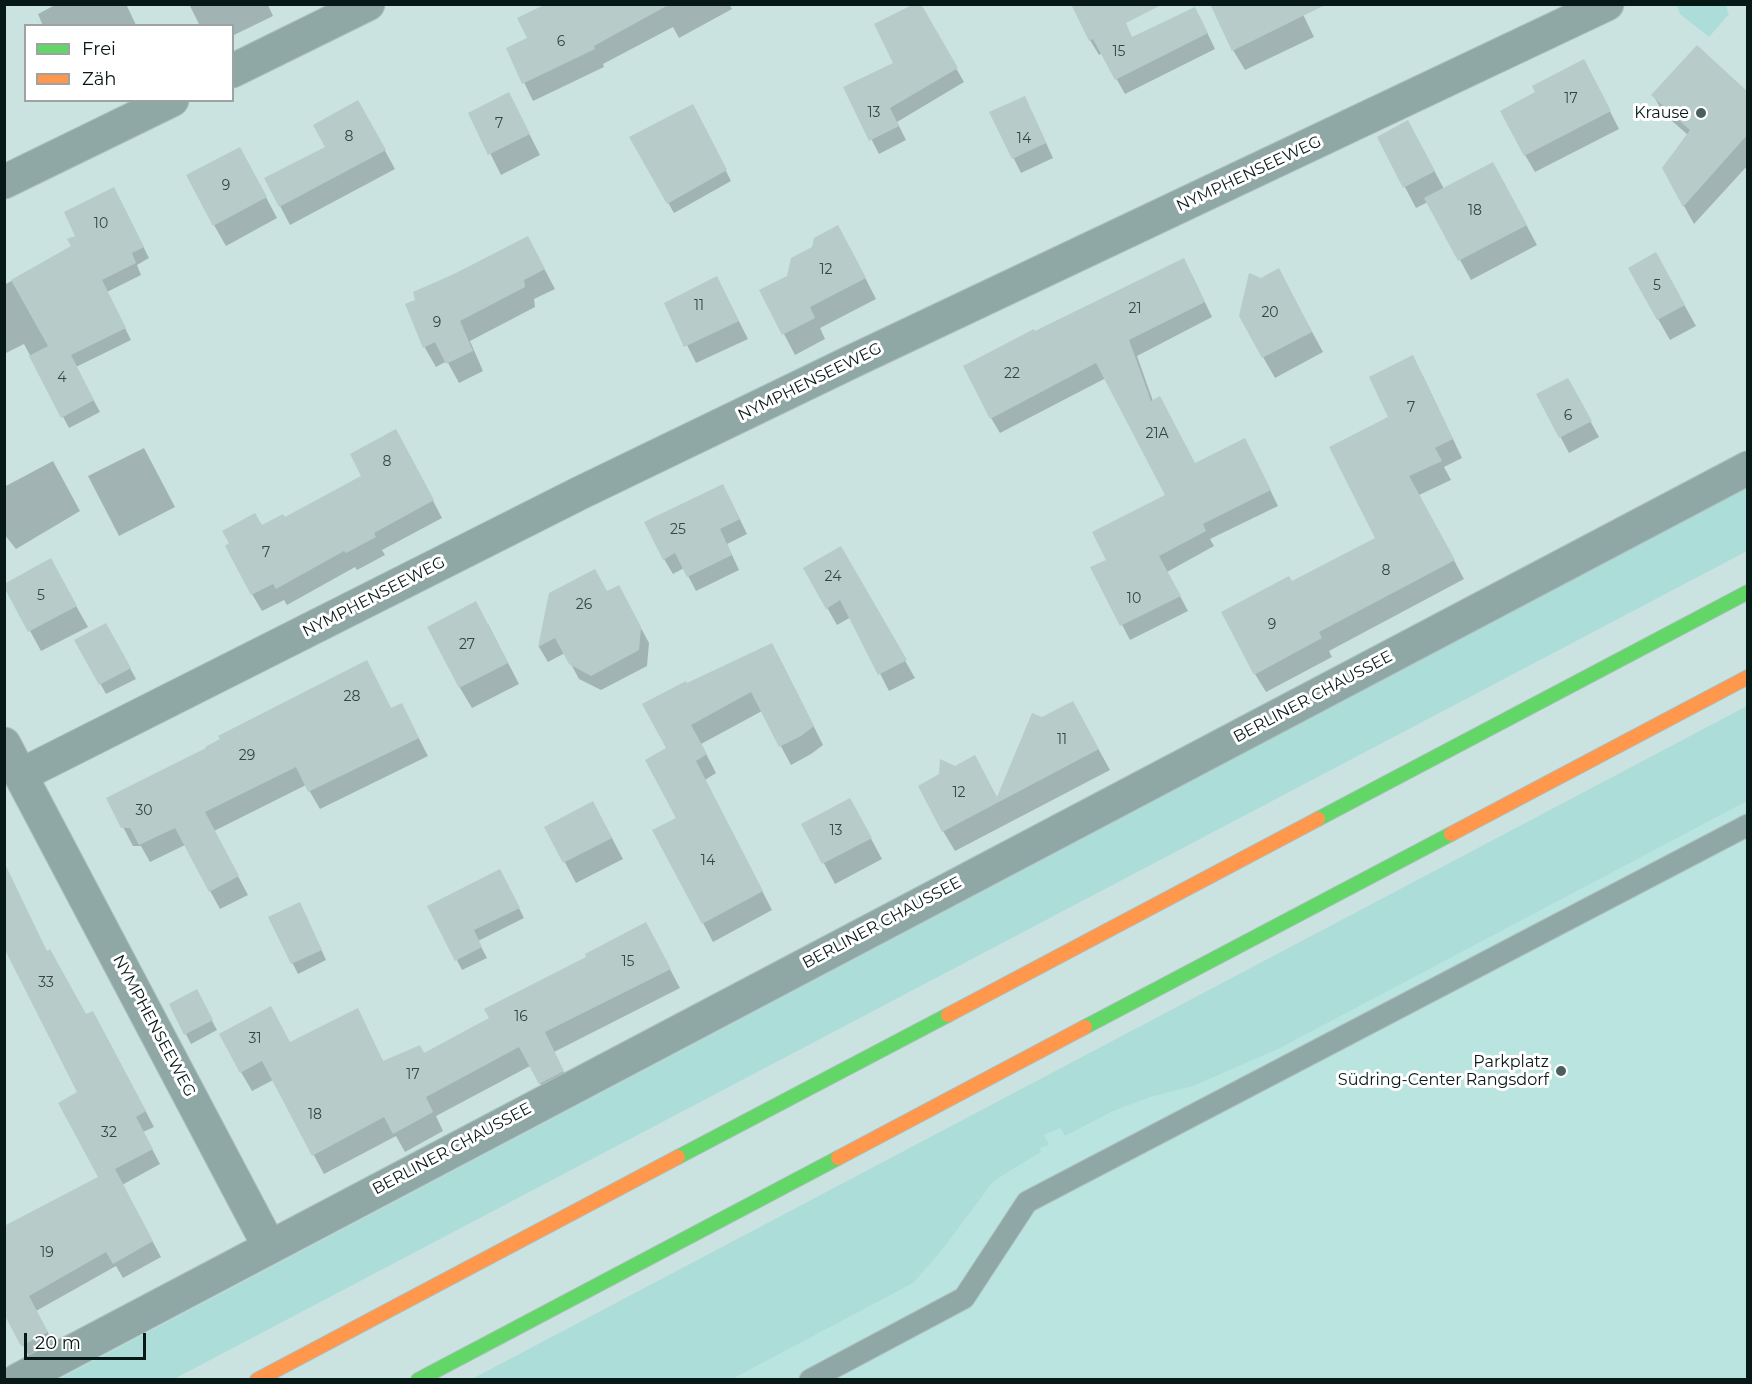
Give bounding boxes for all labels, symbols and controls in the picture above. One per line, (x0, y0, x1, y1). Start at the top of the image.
legend (24, 24, 234, 102)
house number: 6 (557, 34, 565, 50)
text: Frei (82, 38, 116, 60)
house number: 15 (1113, 44, 1125, 60)
text: Zäh (82, 68, 117, 90)
house number: 17 (1564, 91, 1578, 107)
place label: Krause (1634, 103, 1689, 123)
house number: 13 (868, 105, 880, 121)
marker: Krause (1694, 106, 1708, 120)
house number: 7 (495, 116, 503, 132)
house number: 8 (345, 129, 353, 145)
house number: 14 (1017, 131, 1031, 147)
street label: NYMPHENSEEWEG (1173, 132, 1325, 216)
house number: 9 (222, 178, 230, 194)
house number: 18 (1468, 203, 1482, 219)
house number: 10 (94, 216, 108, 232)
house number: 12 (819, 262, 833, 278)
house number: 5 (1653, 278, 1661, 294)
house number: 11 (694, 298, 704, 314)
house number: 21 (1128, 301, 1142, 317)
house number: 20 (1261, 305, 1279, 321)
house number: 9 (433, 315, 441, 331)
street label: NYMPHENSEEWEG (735, 339, 885, 425)
house number: 22 (1004, 366, 1020, 382)
house number: 4 (57, 370, 67, 386)
house number: 7 (1407, 400, 1415, 416)
house number: 6 (1564, 408, 1572, 424)
house number: 21A (1145, 426, 1169, 442)
house number: 8 (383, 454, 391, 470)
house number: 25 (670, 522, 686, 538)
house number: 7 (262, 545, 270, 561)
street label: NYMPHENSEEWEG (299, 553, 449, 641)
house number: 8 (1382, 563, 1390, 579)
house number: 24 (825, 569, 841, 585)
house number: 5 (37, 588, 45, 604)
house number: 10 (1127, 591, 1141, 607)
house number: 26 (576, 597, 592, 613)
house number: 9 (1268, 617, 1276, 633)
house number: 27 (459, 637, 475, 653)
street label: BERLINER CHAUSSEE (1230, 647, 1396, 747)
house number: 28 (344, 689, 360, 705)
house number: 11 (1057, 732, 1067, 748)
house number: 29 (239, 748, 255, 764)
house number: 12 (952, 785, 966, 801)
house number: 30 (135, 803, 153, 819)
house number: 13 (830, 823, 842, 839)
house number: 14 (701, 853, 715, 869)
street label: BERLINER CHAUSSEE (799, 873, 965, 973)
street label: NYMPHENSEEWEG (109, 952, 199, 1100)
house number: 15 (622, 954, 634, 970)
house number: 33 (38, 975, 54, 991)
house number: 16 (514, 1009, 528, 1025)
house number: 31 (249, 1031, 261, 1047)
place label: Parkplatz Südring-Center Rangsdorf (1338, 1052, 1549, 1090)
marker: Parkplatz Südring-Center Rangsdorf (1554, 1064, 1568, 1078)
house number: 17 (406, 1067, 420, 1083)
street label: BERLINER CHAUSSEE (369, 1099, 535, 1199)
house number: 18 (308, 1107, 322, 1123)
house number: 32 (101, 1125, 117, 1141)
house number: 19 (40, 1245, 54, 1261)
scale bar (27, 1321, 148, 1359)
text: 20 m (35, 1332, 81, 1354)

